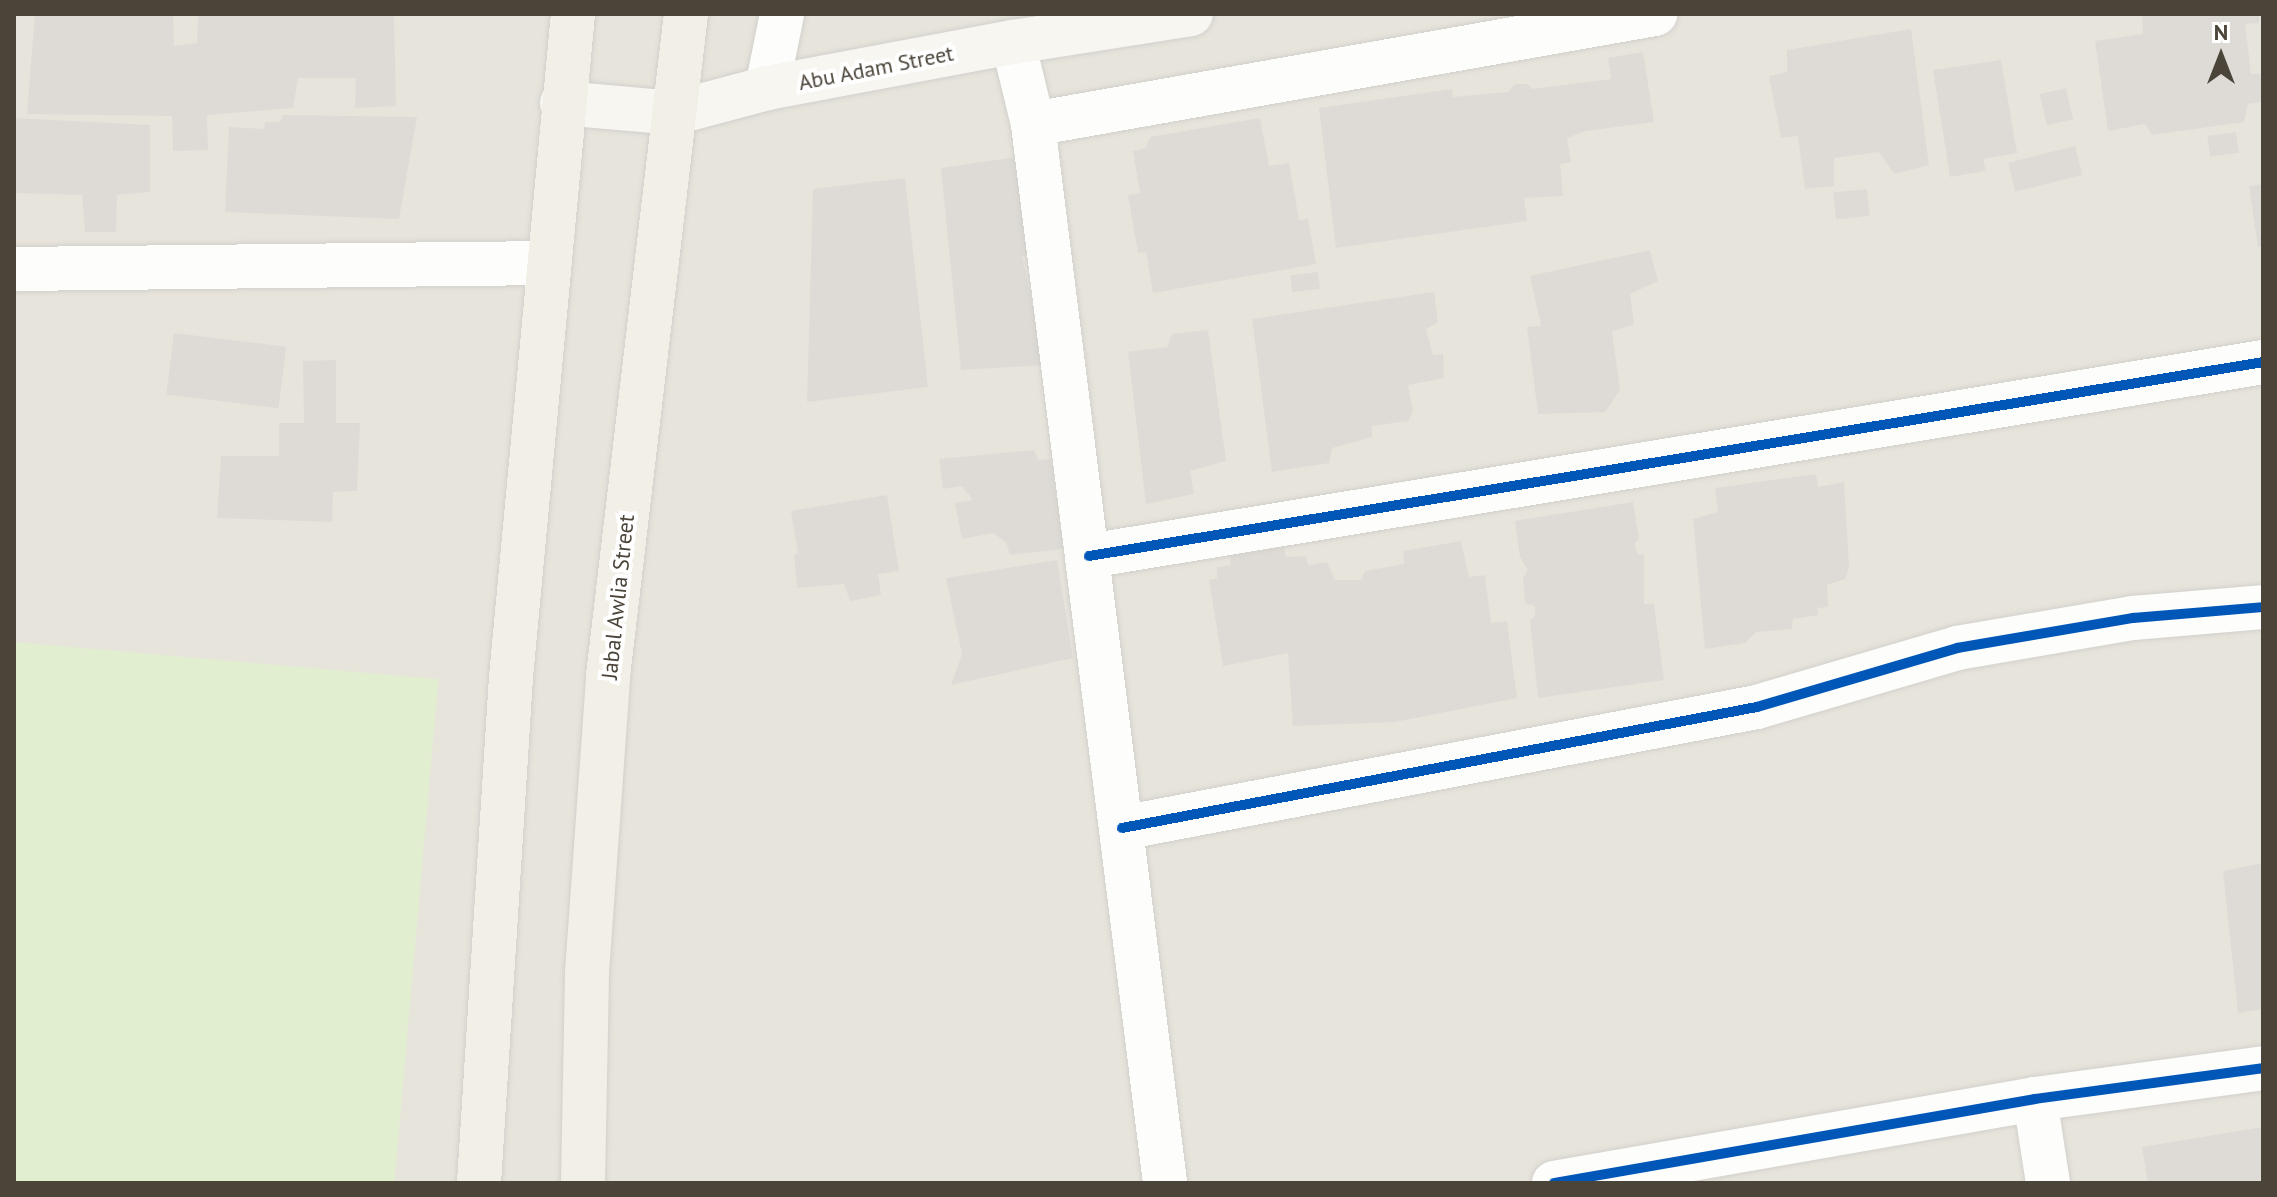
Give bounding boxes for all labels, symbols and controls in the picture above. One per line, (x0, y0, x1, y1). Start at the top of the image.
north arrow (2181, 16, 2261, 96)
text: N (2214, 18, 2228, 46)
street label: Abu Adam Street (796, 40, 956, 96)
street label: Jabal Awlia Street (596, 513, 640, 681)

